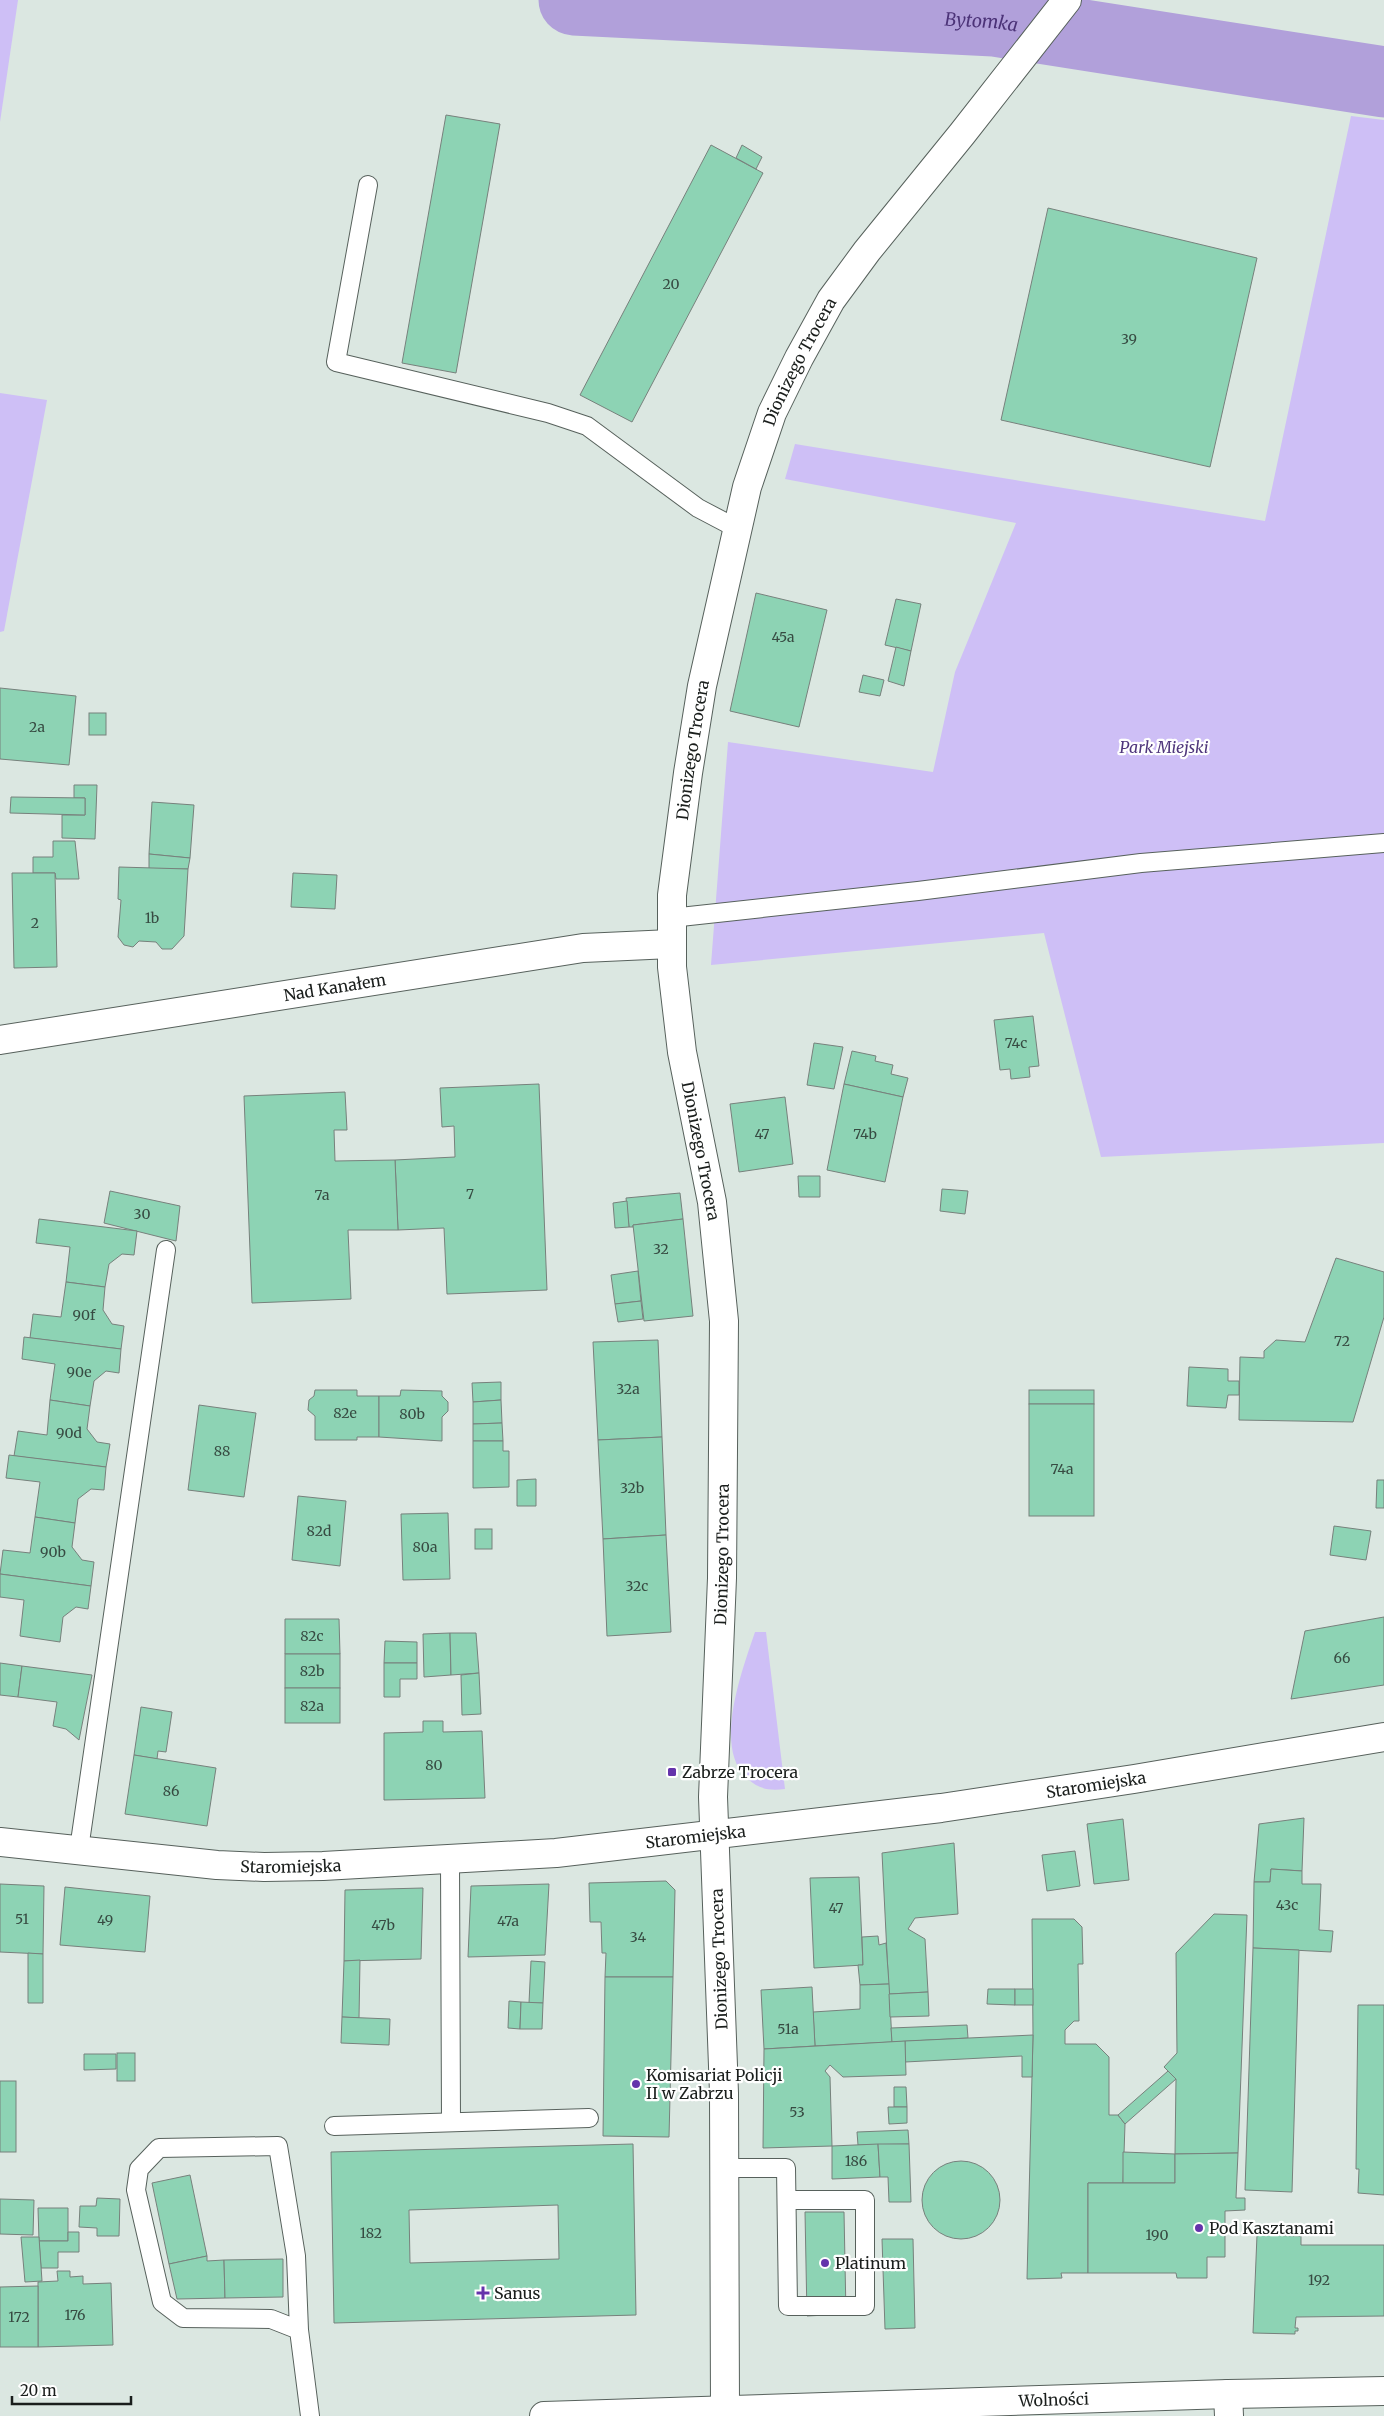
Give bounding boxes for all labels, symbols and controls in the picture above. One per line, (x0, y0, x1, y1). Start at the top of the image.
water label: Bytomka (944, 7, 1020, 36)
house number: 20 (662, 275, 680, 293)
street label: Dionizego Trocera (758, 294, 841, 428)
house number: 39 (1121, 330, 1137, 348)
house number: 45a (771, 628, 795, 646)
street label: Dionizego Trocera (672, 677, 713, 821)
house number: 2a (29, 718, 45, 736)
park label: Park Miejski (1120, 737, 1209, 757)
house number: 1b (145, 909, 159, 927)
house number: 2 (31, 914, 39, 932)
street label: Nad Kanałem (282, 969, 388, 1005)
house number: 74c (1005, 1034, 1027, 1052)
street label: Dionizego Trocera (678, 1080, 724, 1223)
house number: 47 (754, 1125, 770, 1143)
house number: 74b (853, 1125, 877, 1143)
house number: 7 (466, 1185, 474, 1203)
house number: 7a (315, 1186, 330, 1204)
house number: 30 (134, 1205, 150, 1223)
house number: 32 (653, 1240, 669, 1258)
house number: 90f (73, 1306, 96, 1324)
house number: 72 (1334, 1332, 1350, 1350)
house number: 90e (66, 1363, 92, 1381)
house number: 32a (616, 1380, 640, 1398)
house number: 82e (333, 1404, 357, 1422)
house number: 80b (399, 1405, 425, 1423)
house number: 90d (56, 1424, 83, 1442)
house number: 88 (214, 1442, 230, 1460)
house number: 74a (1050, 1460, 1074, 1478)
house number: 32b (620, 1479, 644, 1497)
street label: Dionizego Trocera (710, 1483, 733, 1626)
house number: 82d (307, 1522, 332, 1540)
house number: 80a (413, 1538, 438, 1556)
house number: 90b (40, 1543, 66, 1561)
house number: 32c (626, 1577, 648, 1595)
house number: 82c (300, 1627, 324, 1645)
house number: 66 (1334, 1649, 1350, 1667)
house number: 82b (300, 1662, 324, 1680)
house number: 82a (300, 1697, 324, 1715)
house number: 80 (425, 1756, 443, 1774)
place label: Zabrze Trocera (682, 1762, 799, 1782)
marker: Zabrze Trocera (666, 1766, 678, 1778)
street label: Staromiejska (1045, 1767, 1148, 1802)
house number: 86 (163, 1782, 179, 1800)
street label: Staromiejska (644, 1821, 747, 1852)
street label: Staromiejska (240, 1855, 342, 1877)
street label: Dionizego Trocera (707, 1888, 731, 2030)
house number: 43c (1276, 1896, 1298, 1914)
house number: 47 (828, 1899, 844, 1917)
house number: 51 (15, 1910, 29, 1928)
house number: 49 (97, 1911, 113, 1929)
house number: 47a (497, 1912, 520, 1930)
house number: 47b (371, 1916, 395, 1934)
house number: 34 (630, 1928, 647, 1946)
house number: 51a (777, 2020, 799, 2038)
place label: Komisariat Policji II w Zabrzu (646, 2065, 782, 2103)
marker: Komisariat Policji II w Zabrzu (630, 2078, 642, 2090)
house number: 53 (789, 2103, 805, 2121)
house number: 186 (845, 2152, 867, 2170)
place label: Pod Kasztanami (1209, 2218, 1334, 2238)
marker: Pod Kasztanami (1193, 2222, 1205, 2234)
house number: 182 (360, 2224, 382, 2242)
house number: 190 (1145, 2226, 1169, 2244)
place label: Platinum (835, 2253, 906, 2273)
marker: Platinum (819, 2257, 831, 2269)
house number: 192 (1308, 2271, 1330, 2289)
place label: Sanus (494, 2283, 541, 2303)
marker: Sanus (476, 2286, 490, 2300)
house number: 176 (64, 2306, 86, 2324)
house number: 172 (8, 2308, 30, 2326)
scale bar (12, 2374, 131, 2406)
text: 20 m (20, 2381, 57, 2400)
street label: Wolności (1017, 2388, 1089, 2411)

